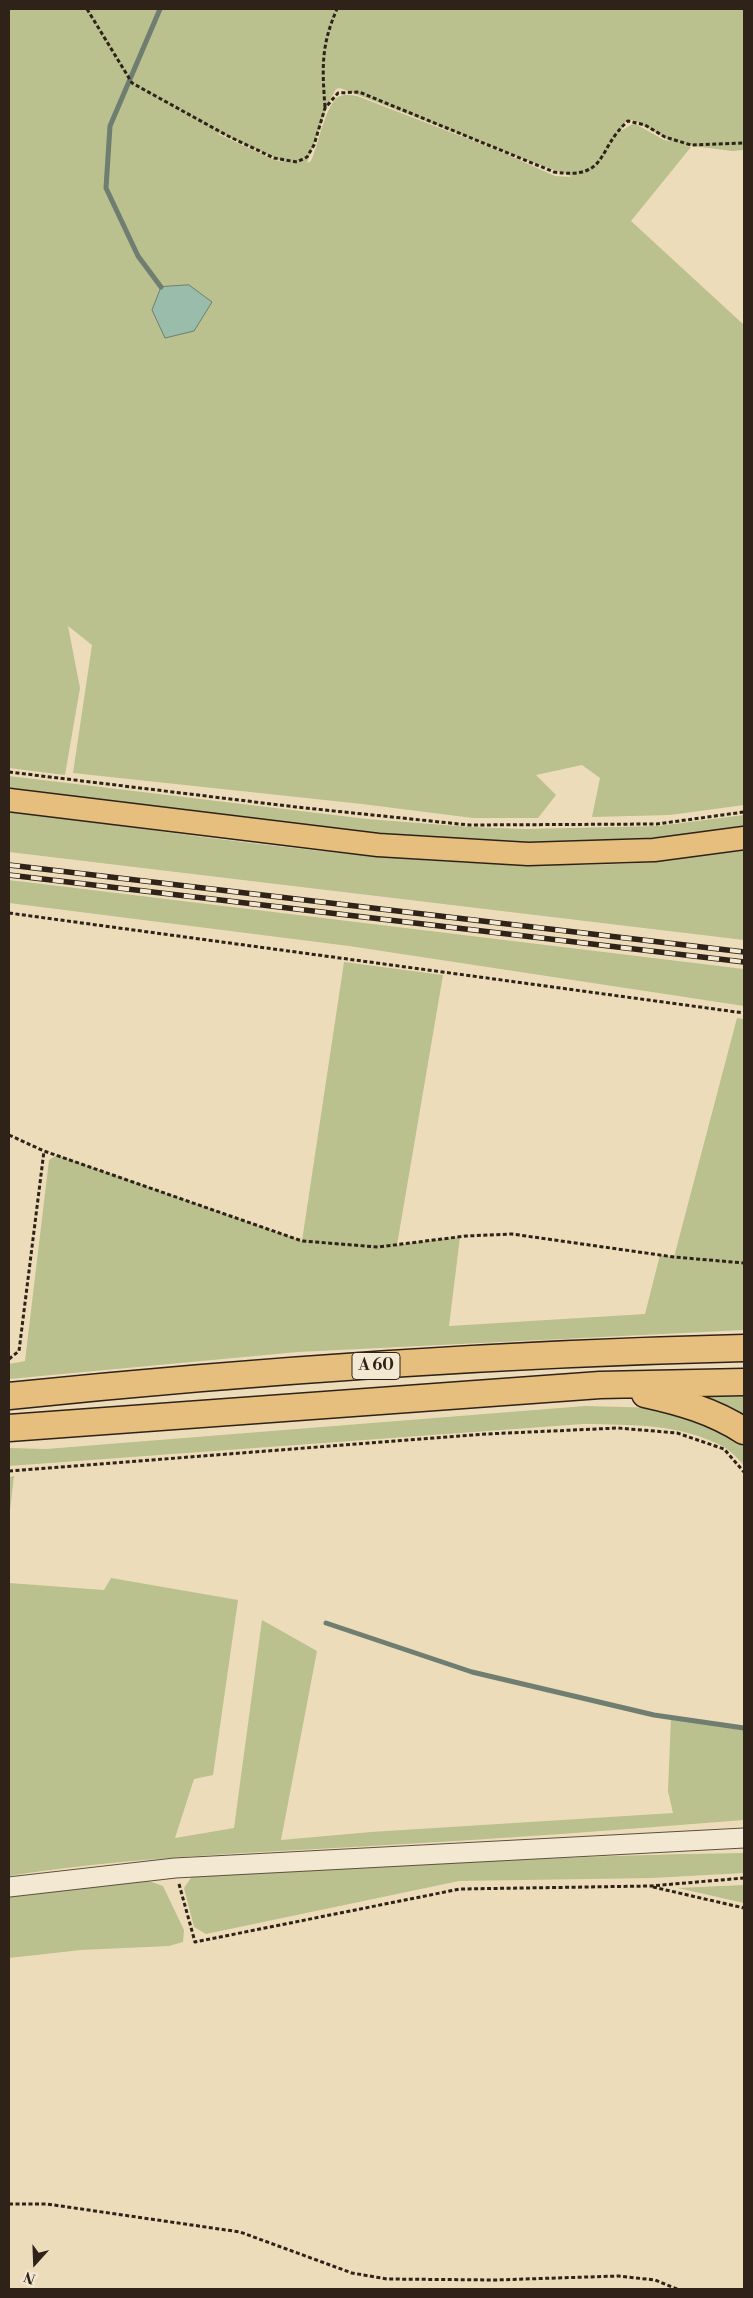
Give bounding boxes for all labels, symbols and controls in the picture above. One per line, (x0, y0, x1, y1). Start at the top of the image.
road number: A 60 (352, 1352, 400, 1380)
north arrow (10, 2238, 60, 2288)
text: N (22, 2267, 38, 2287)

